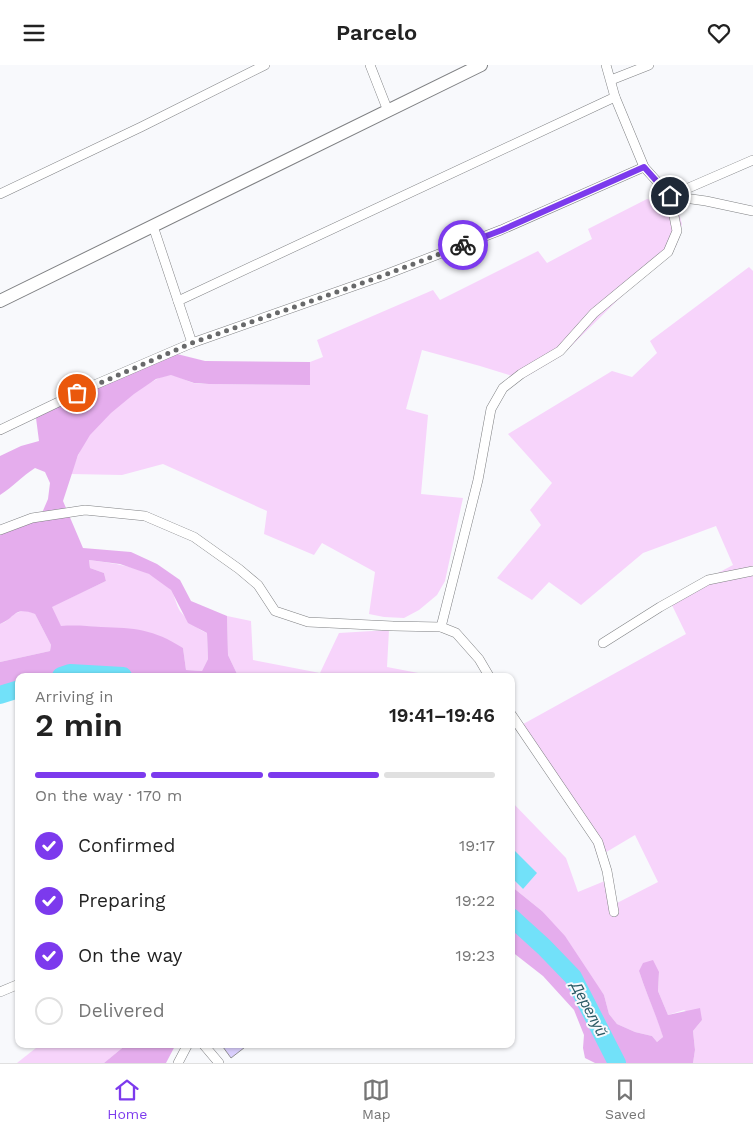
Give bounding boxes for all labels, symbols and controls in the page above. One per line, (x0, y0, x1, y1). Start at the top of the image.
icon: menu (20, 19, 48, 47)
icon: heart (705, 19, 733, 47)
text: Parcelo (336, 20, 417, 45)
pin (649, 175, 691, 217)
icon: home (656, 182, 684, 210)
courier (438, 220, 488, 270)
icon: bike (449, 231, 477, 259)
pin (56, 372, 98, 414)
icon: bag (63, 379, 91, 407)
text: Arriving in (35, 687, 113, 706)
text: 19:41–19:46 (389, 704, 495, 727)
text: 2 min (35, 706, 123, 744)
text: On the way · 170 m (35, 786, 182, 805)
icon: check (35, 832, 63, 860)
text: Confirmed (78, 834, 175, 857)
text: 19:17 (459, 836, 495, 855)
icon: check (35, 887, 63, 915)
text: Preparing (78, 889, 165, 912)
text: 19:22 (455, 891, 495, 910)
icon: check (35, 942, 63, 970)
text: On the way (78, 944, 182, 967)
text: 19:23 (455, 946, 495, 965)
water label: Дерелуй (566, 977, 611, 1040)
text: Delivered (78, 999, 165, 1022)
tab: Home (107, 1076, 147, 1122)
tab: Map (362, 1076, 390, 1122)
tab: Saved (605, 1076, 646, 1122)

